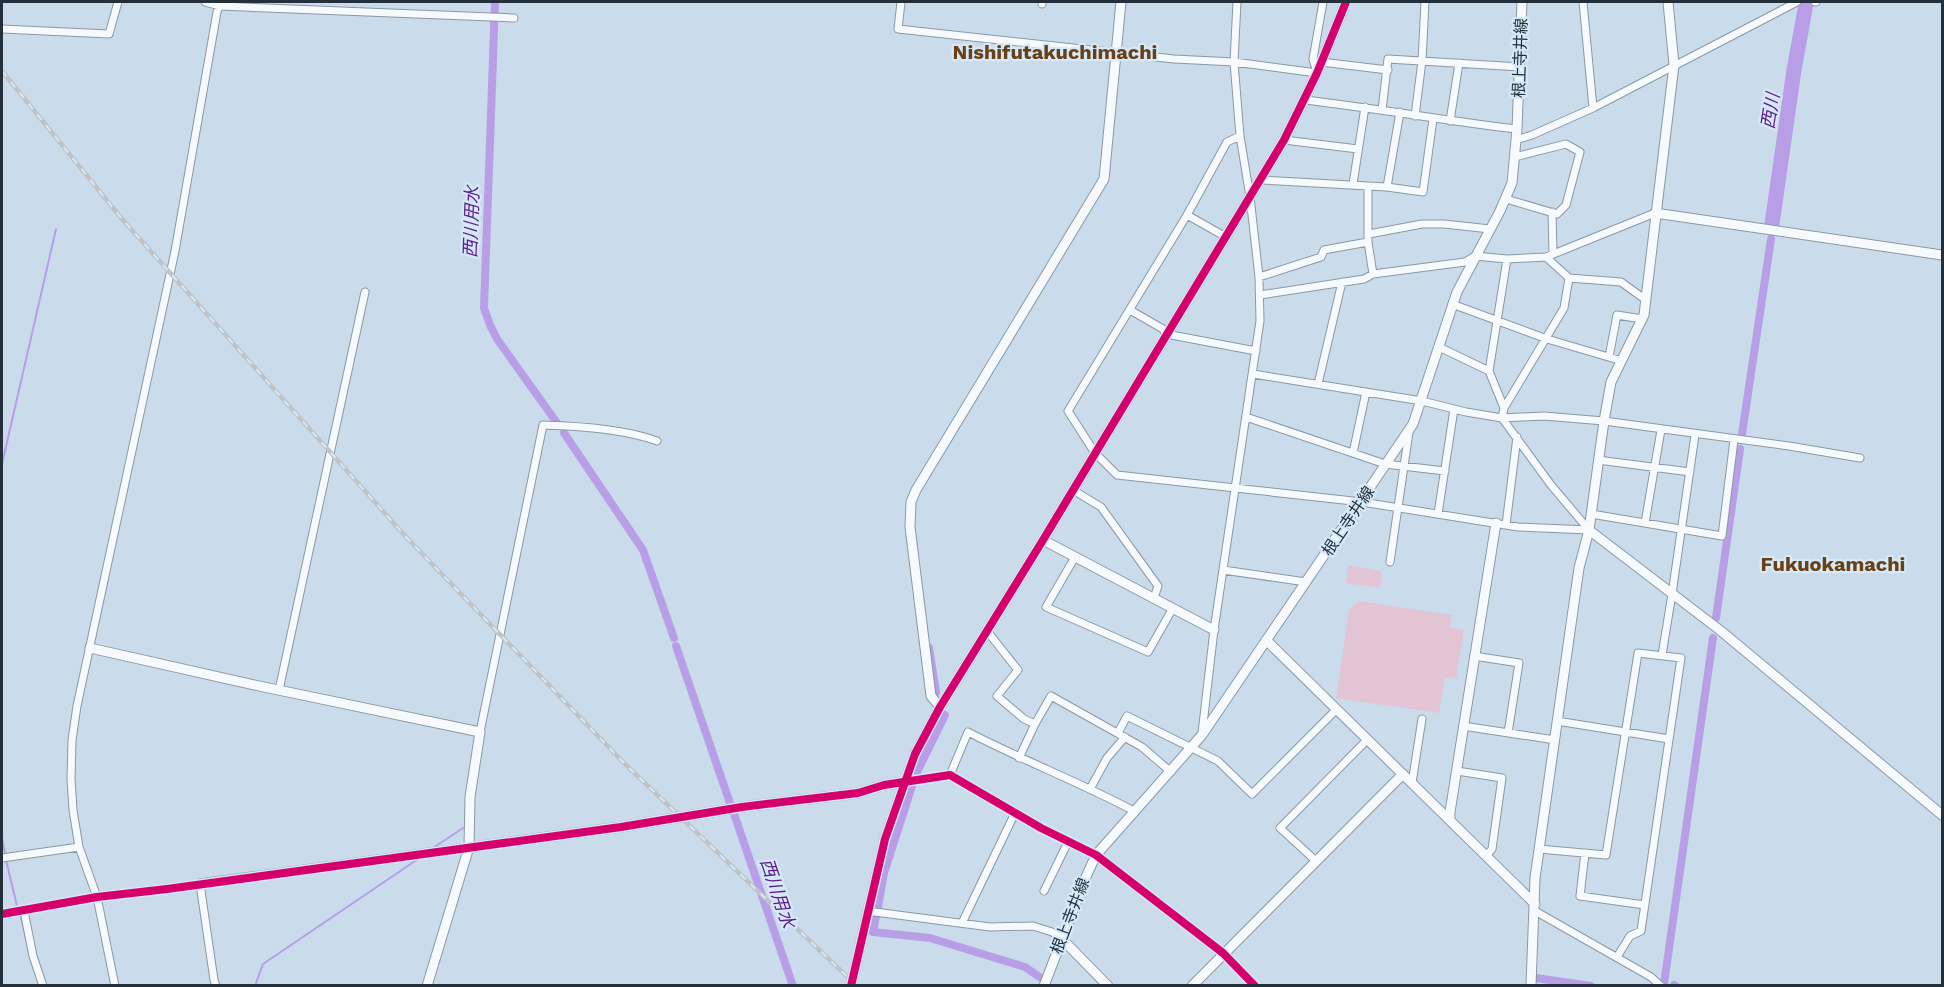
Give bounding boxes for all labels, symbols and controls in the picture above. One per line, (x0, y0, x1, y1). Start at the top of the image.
street label: 根上寺井線 (1509, 18, 1531, 98)
district label: Nishifutakuchimachi (953, 40, 1157, 64)
water label: 西川 (1757, 90, 1783, 130)
water label: 西川用水 (459, 184, 483, 258)
street label: 根上寺井線 (1318, 483, 1378, 559)
district label: Fukuokamachi (1761, 552, 1905, 576)
water label: 西川用水 (756, 856, 800, 932)
street label: 根上寺井線 (1047, 875, 1093, 957)

